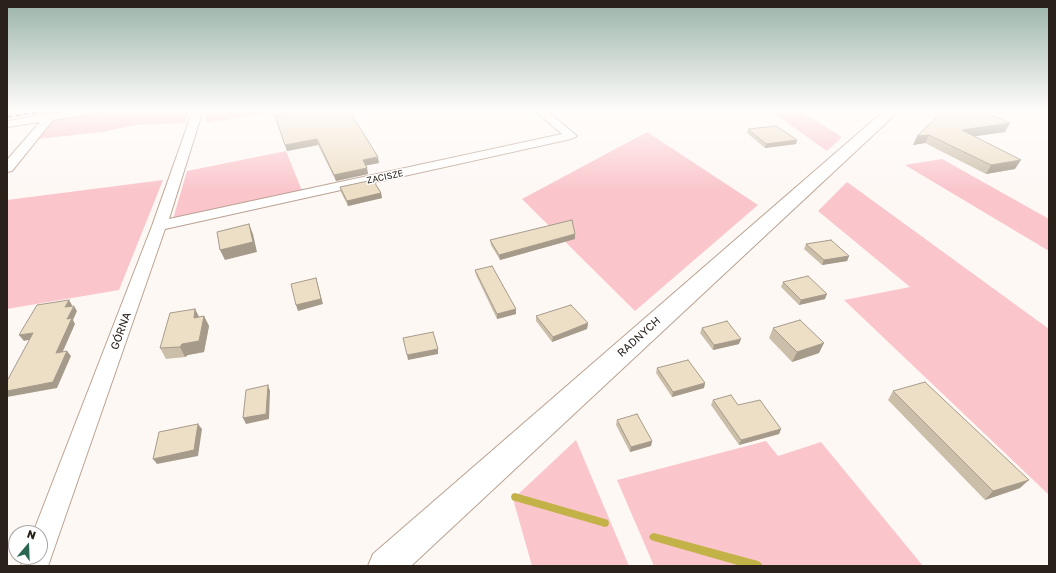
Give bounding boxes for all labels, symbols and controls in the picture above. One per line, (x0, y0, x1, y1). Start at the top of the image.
street label: ZACISZE (366, 168, 404, 186)
street label: GÓRNA (108, 310, 134, 352)
street label: RADNYCH (615, 314, 663, 360)
north arrow (8, 525, 48, 565)
text: N (26, 527, 38, 542)

